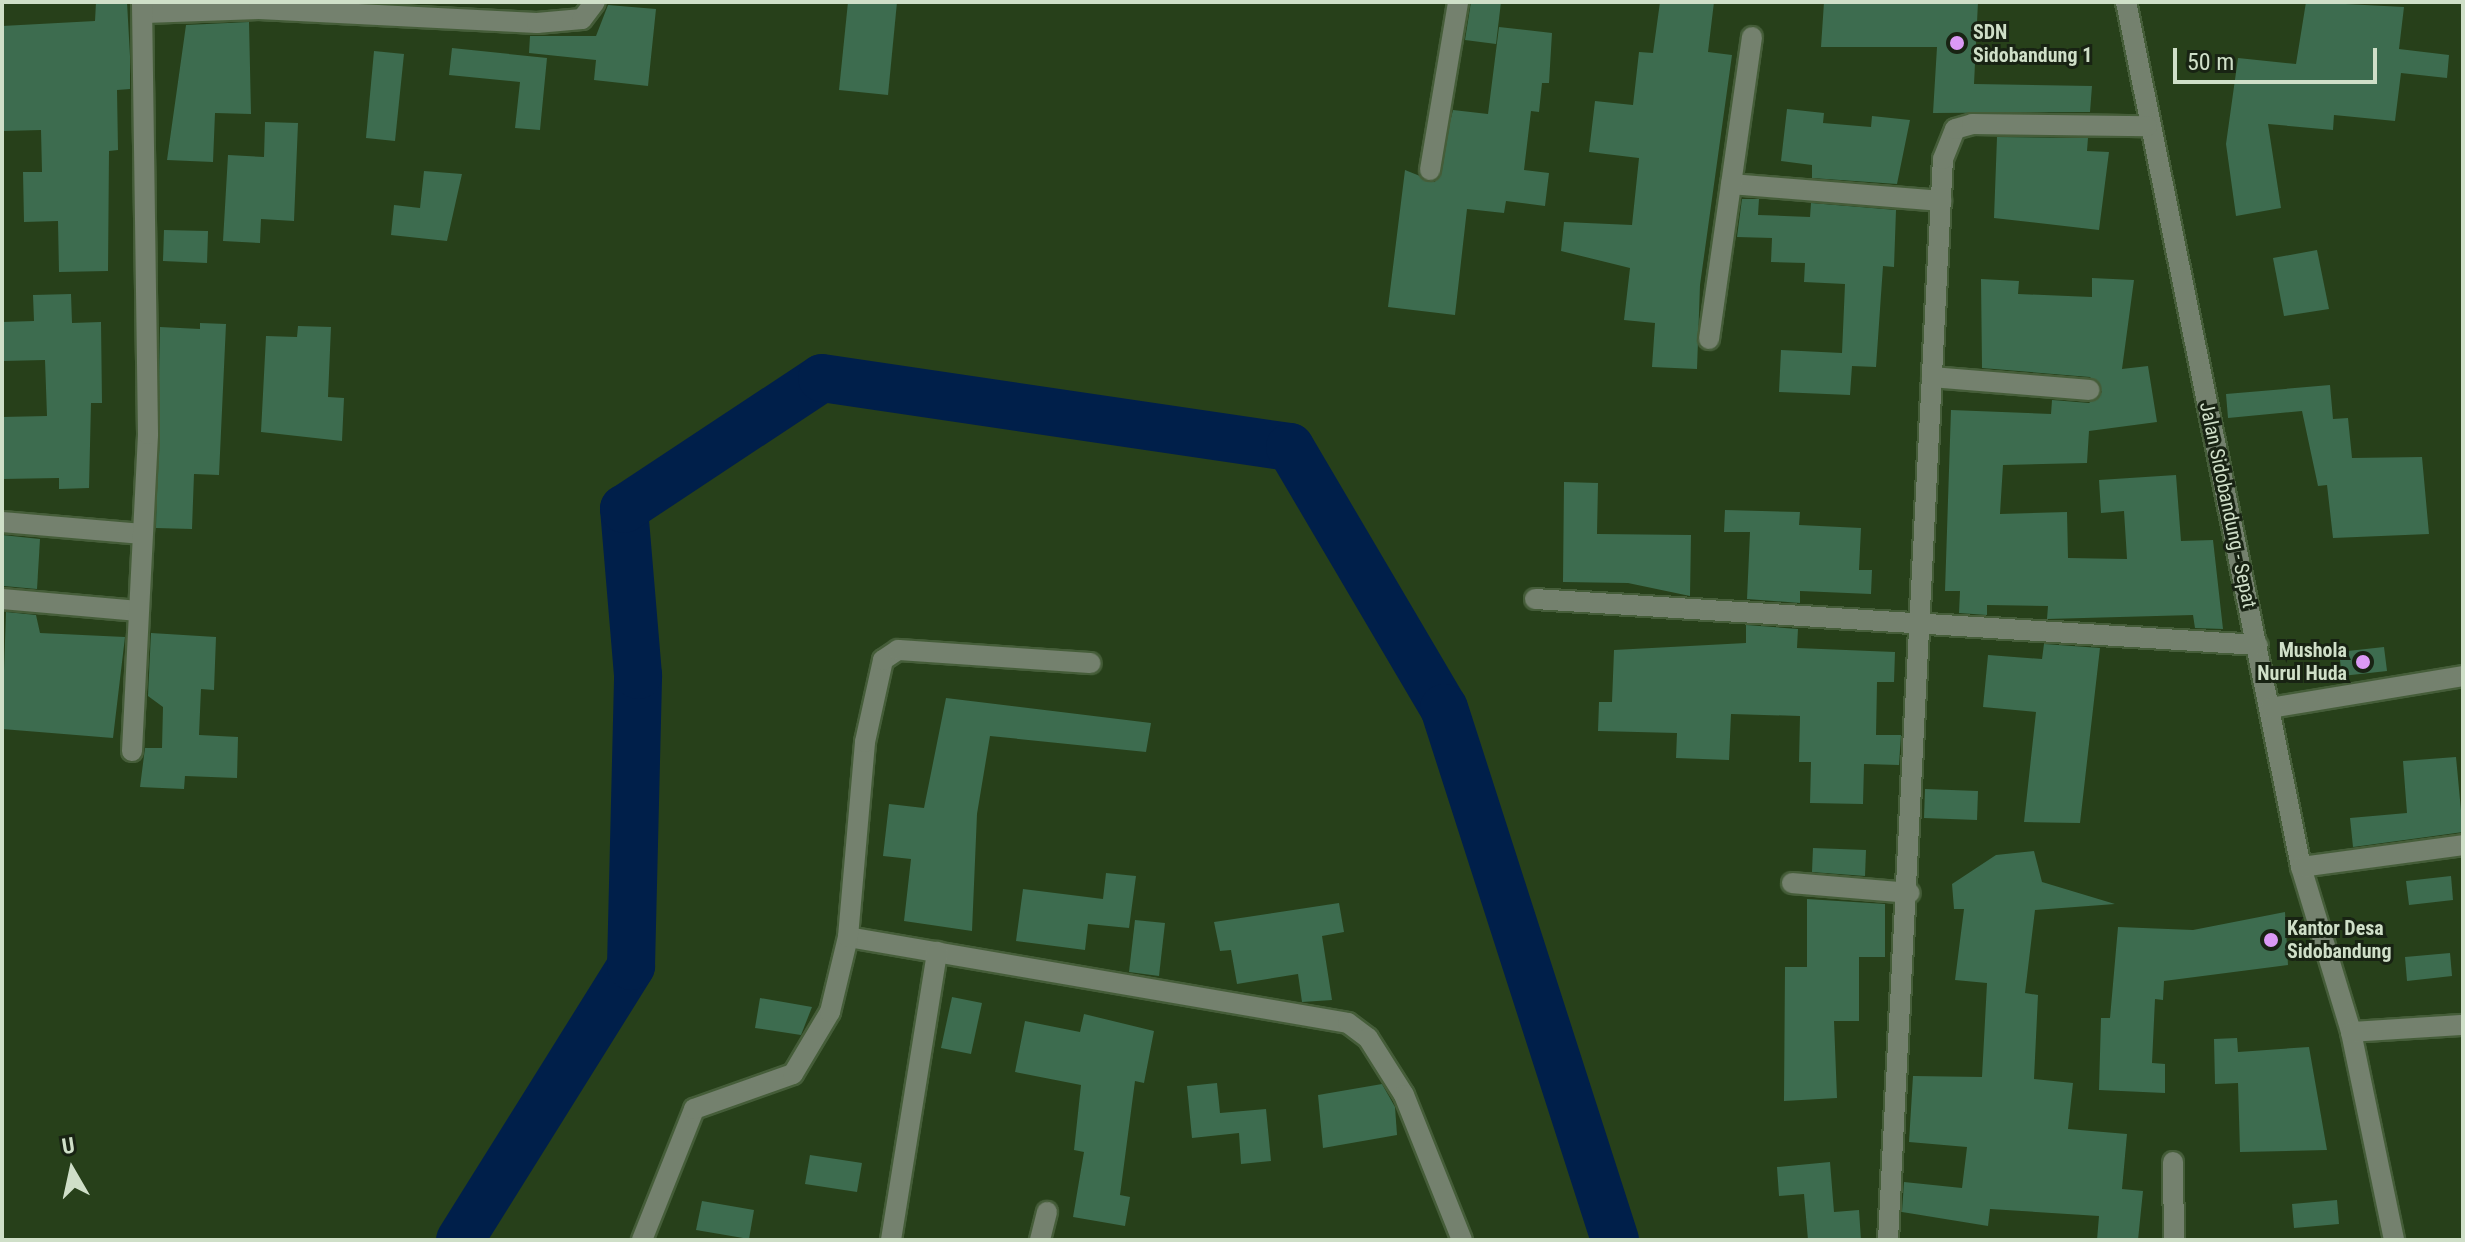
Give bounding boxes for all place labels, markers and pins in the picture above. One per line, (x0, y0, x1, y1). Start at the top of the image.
place label: SDN Sidobandung 1 (1973, 20, 2092, 67)
marker: SDN Sidobandung 1 (1948, 34, 1966, 52)
place label: Mushola Nurul Huda (2257, 638, 2347, 685)
marker: Mushola Nurul Huda (2354, 653, 2372, 671)
place label: Kantor Desa Sidobandung (2287, 916, 2392, 963)
marker: Kantor Desa Sidobandung (2262, 931, 2280, 949)

